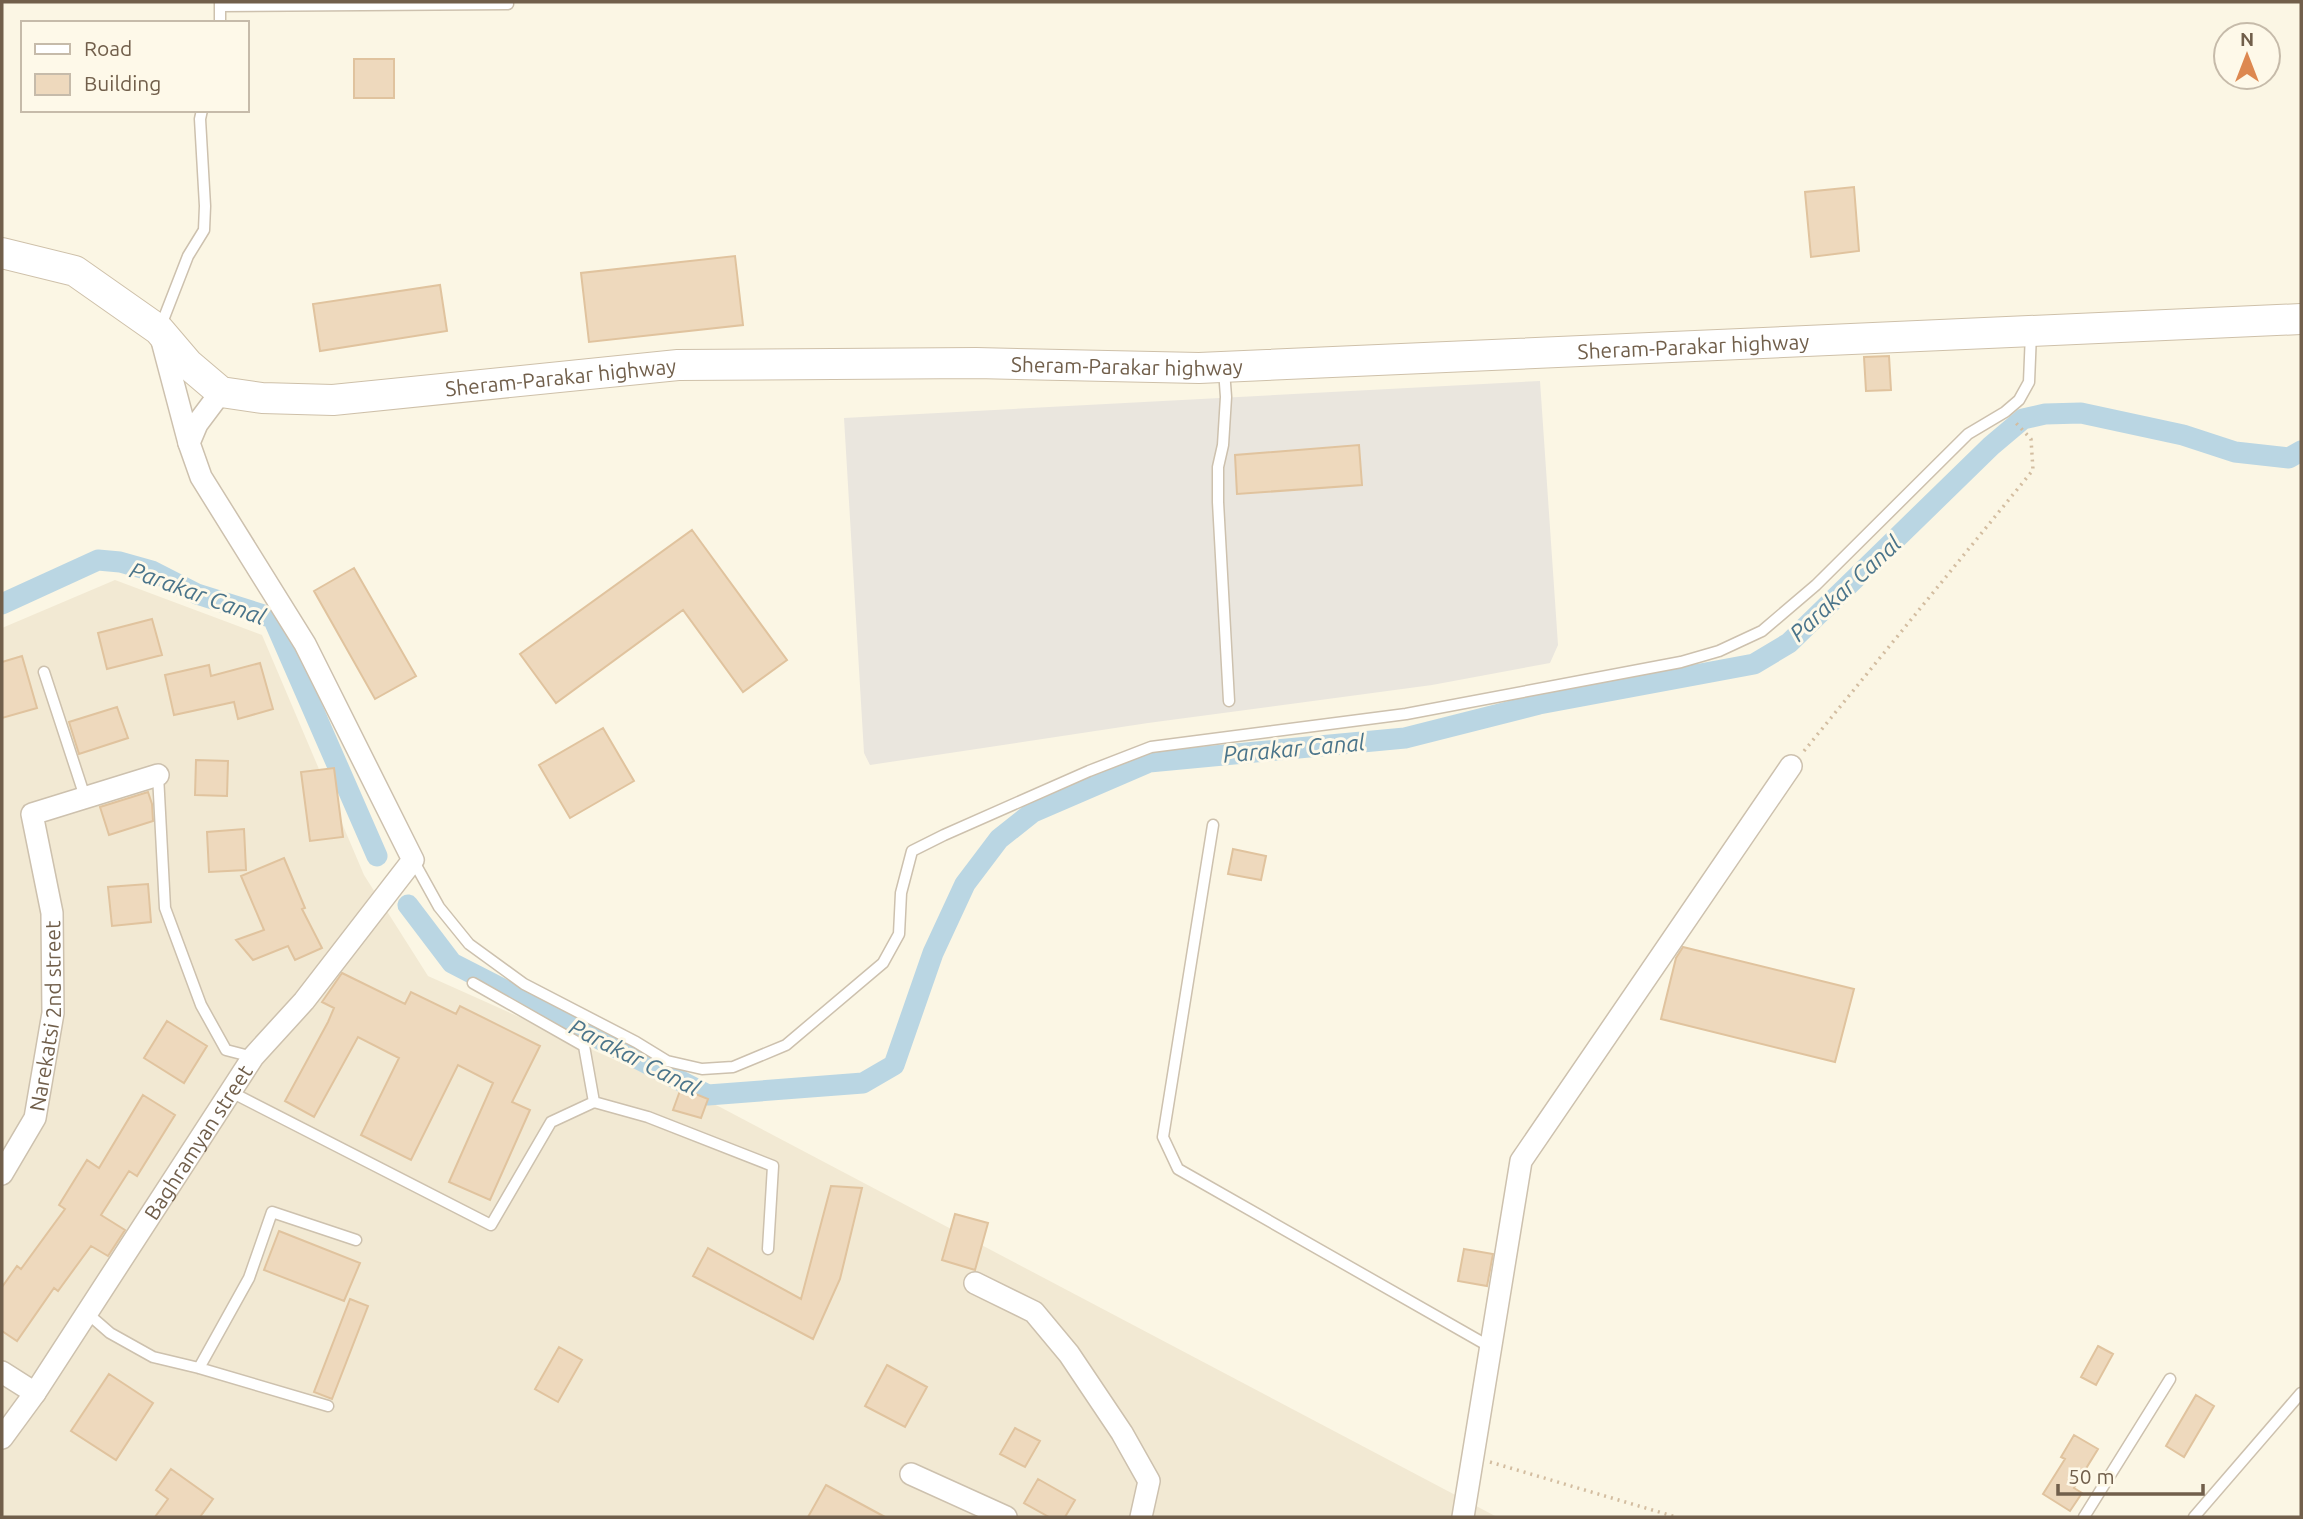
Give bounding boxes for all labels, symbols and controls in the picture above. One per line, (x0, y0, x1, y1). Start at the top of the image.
legend (21, 21, 248, 112)
north arrow (2212, 21, 2282, 91)
text: N (2240, 28, 2254, 50)
text: Road (84, 36, 132, 60)
text: Building (84, 71, 161, 95)
street label: Sheram-Parakar highway (1577, 329, 1810, 363)
street label: Sheram-Parakar highway (1011, 352, 1243, 380)
street label: Sheram-Parakar highway (444, 353, 677, 401)
water label: Parakar Canal (1784, 530, 1906, 646)
water label: Parakar Canal (127, 557, 270, 629)
water label: Parakar Canal (1222, 729, 1367, 767)
street label: Narekatsi 2nd street (24, 921, 65, 1113)
water label: Parakar Canal (566, 1013, 705, 1101)
street label: Baghramyan street (139, 1060, 257, 1224)
scale bar (2058, 1452, 2203, 1496)
text: 50 m (2068, 1464, 2115, 1488)

